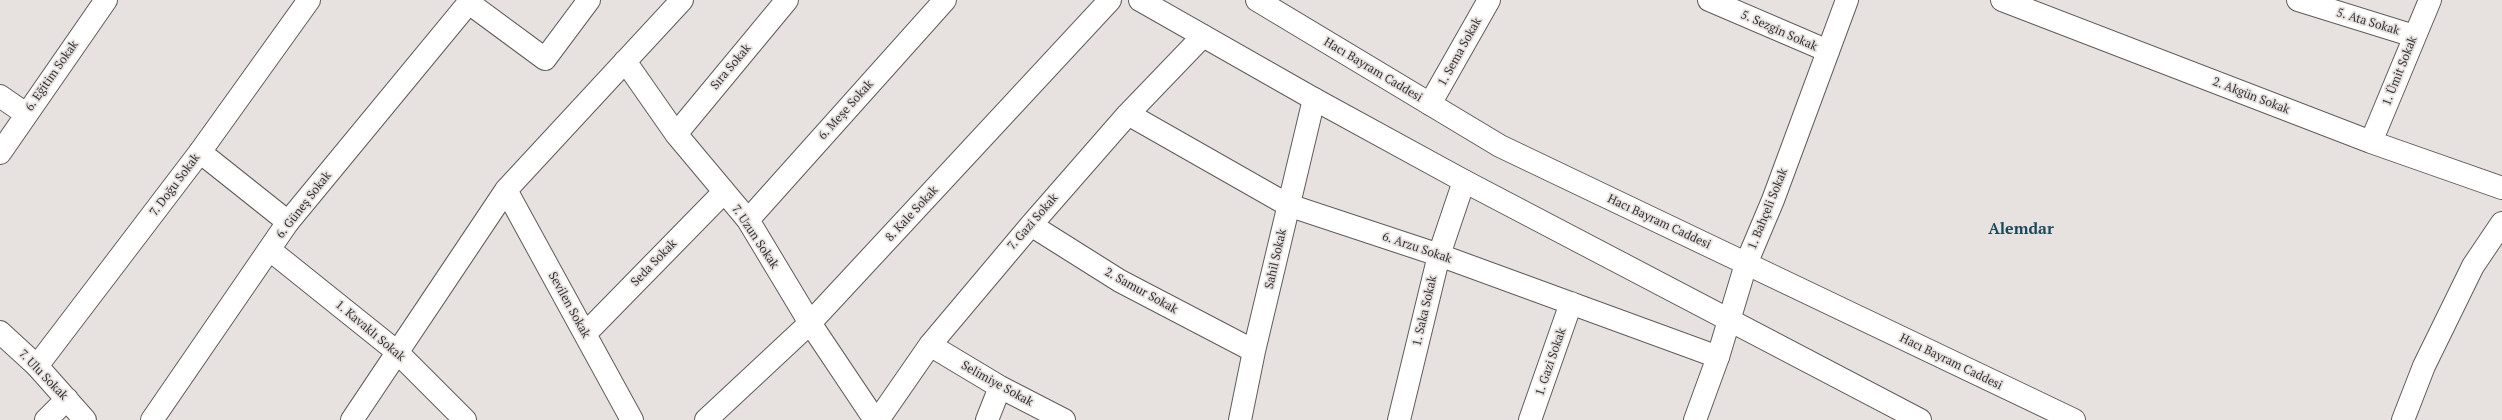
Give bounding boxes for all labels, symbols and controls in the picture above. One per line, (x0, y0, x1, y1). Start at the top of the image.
street label: 5. Ata Sokak (2335, 6, 2401, 38)
street label: 5. Sezgin Sokak (1739, 8, 1819, 54)
street label: 1. Sema Sokak (1435, 15, 1485, 89)
street label: 1. Ümit Sokak (2380, 34, 2420, 108)
street label: Hacı Bayram Caddesi (1321, 35, 1425, 105)
street label: 6. Eğitim Sokak (22, 38, 82, 114)
street label: Sıra Sokak (708, 41, 754, 93)
street label: 2. Akgün Sokak (2210, 75, 2292, 117)
street label: 6. Meşe Sokak (816, 77, 876, 143)
street label: 7. Doğu Sokak (147, 151, 203, 219)
street label: 1. Bahçeli Sokak (1745, 166, 1791, 252)
street label: 6. Güneş Sokak (273, 169, 335, 241)
street label: 8. Kale Sokak (883, 183, 941, 245)
street label: 7. Gazi Sokak (1005, 191, 1061, 253)
street label: Hacı Bayram Caddesi (1605, 192, 1713, 252)
street label: 7. Uzun Sokak (728, 202, 782, 272)
district label: Alemdar (1988, 219, 2054, 239)
street label: Sahil Sokak (1262, 228, 1290, 290)
street label: 6. Arzu Sokak (1380, 229, 1454, 267)
street label: Seda Sokak (628, 237, 680, 289)
street label: 2. Samur Sokak (1102, 265, 1180, 317)
street label: Sevilen Sokak (545, 270, 593, 340)
street label: 1. Saka Sokak (1410, 274, 1440, 348)
street label: 1. Kavaklı Sokak (332, 298, 408, 364)
street label: 1. Gazi Sokak (1533, 326, 1569, 398)
street label: Hacı Bayram Caddesi (1897, 331, 2005, 393)
street label: 7. Ulu Sokak (15, 347, 71, 403)
street label: Selimiye Sokak (959, 358, 1035, 410)

